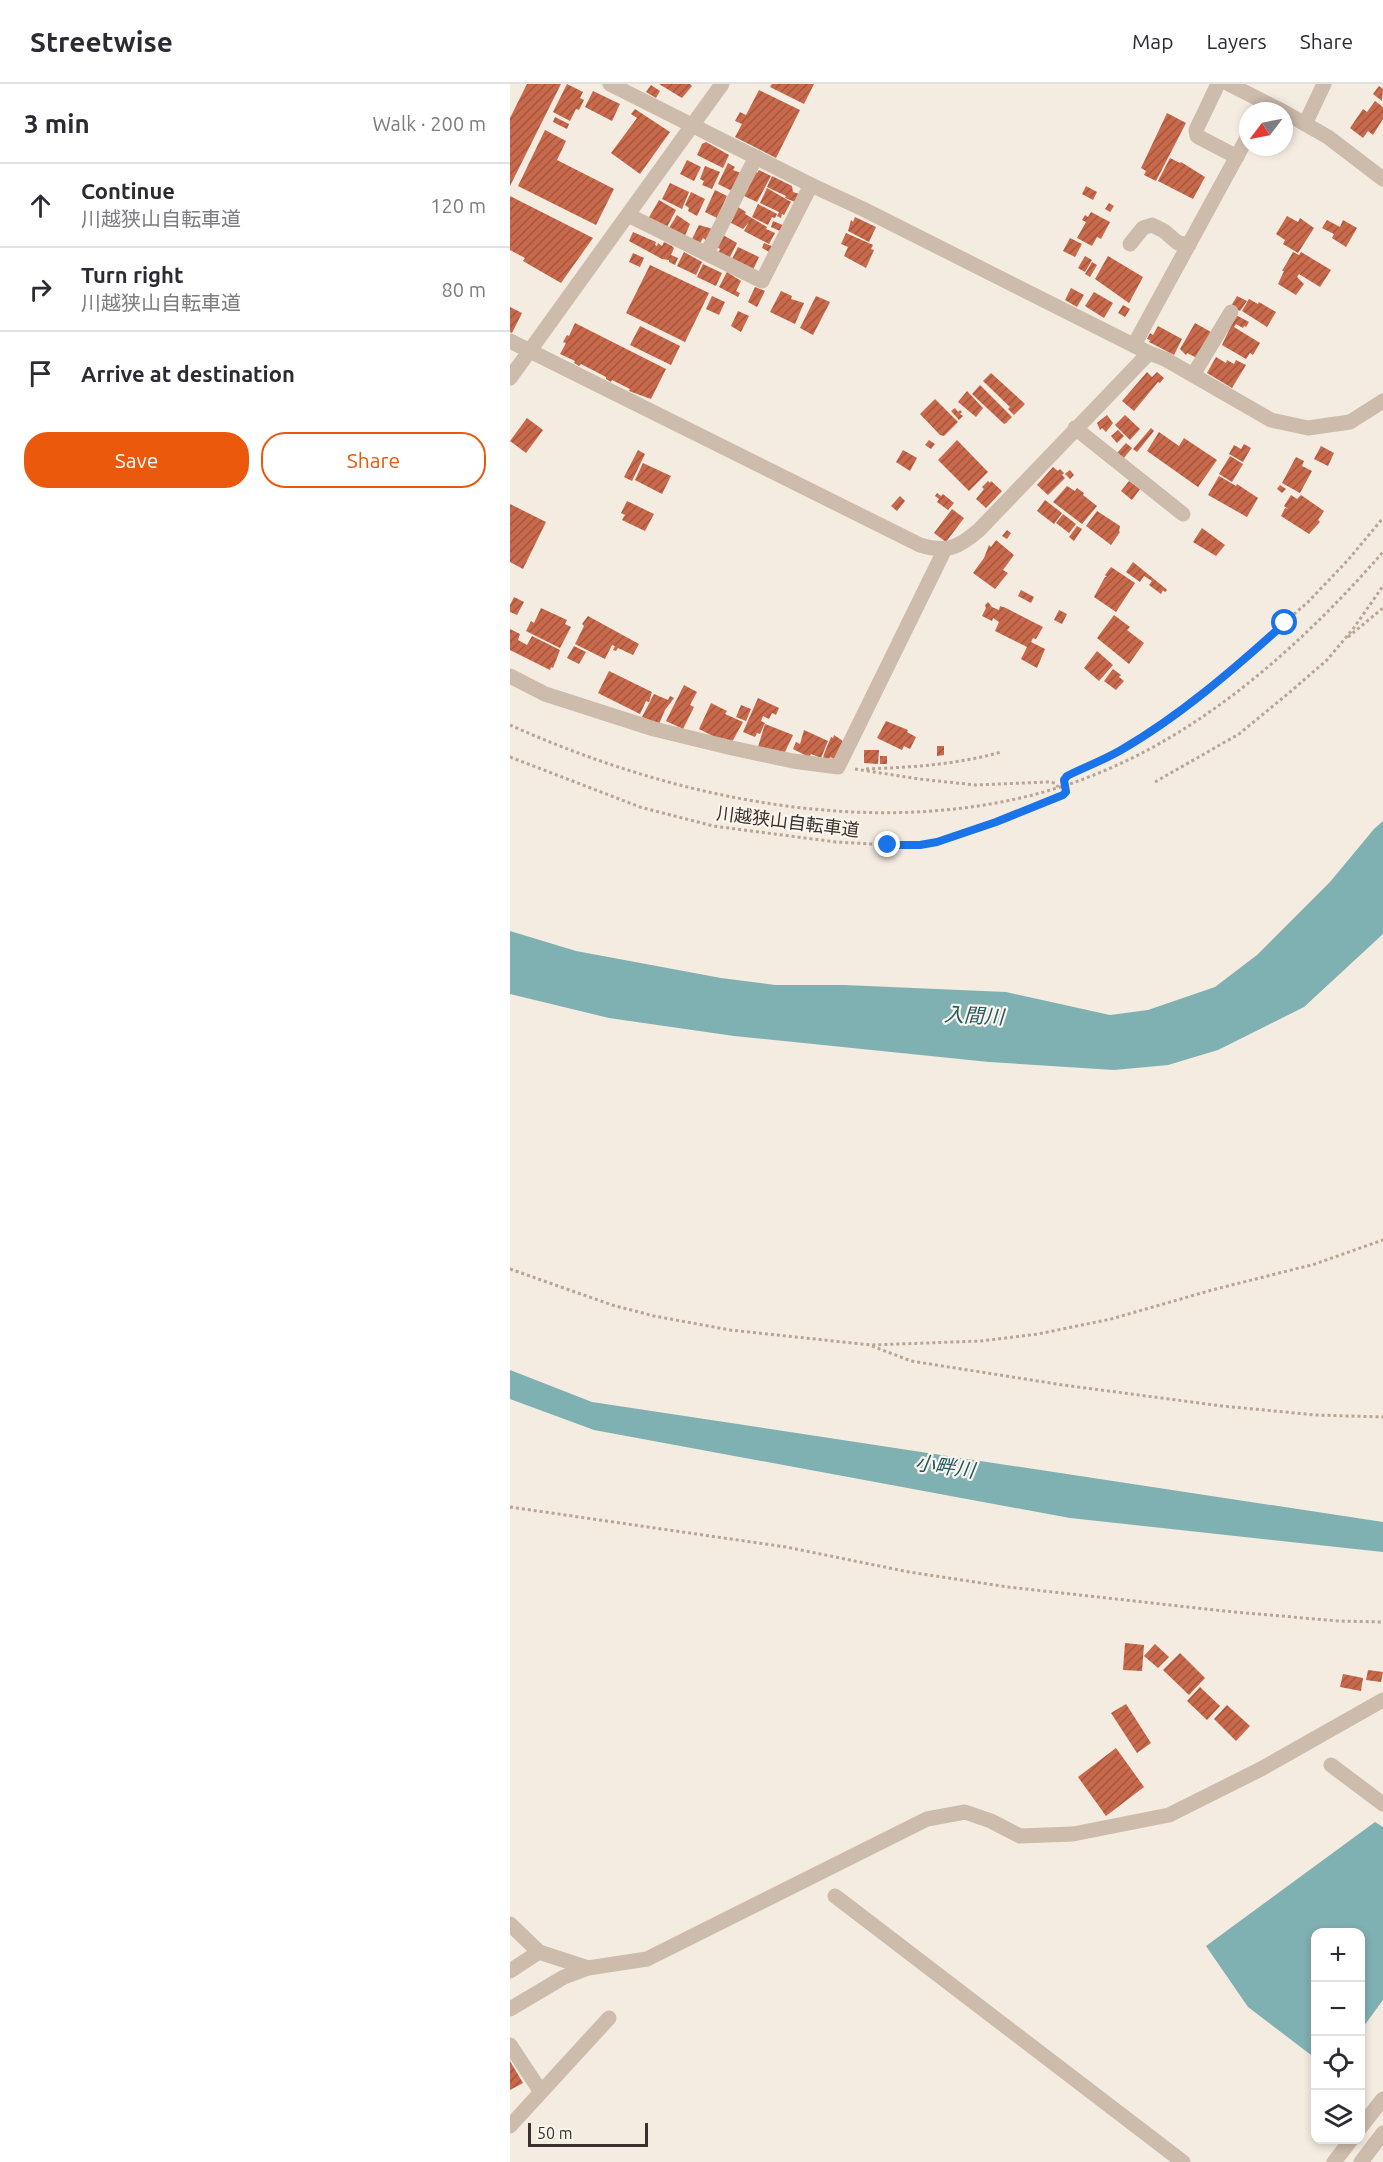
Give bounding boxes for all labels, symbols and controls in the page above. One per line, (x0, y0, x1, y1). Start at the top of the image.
text: Streetwise (30, 26, 173, 57)
text: Map (1132, 29, 1173, 53)
text: Layers (1206, 29, 1267, 53)
text: Share (1300, 29, 1353, 53)
north arrow (1239, 102, 1293, 156)
text: 3 min (24, 109, 90, 138)
text: Walk · 200 m (373, 112, 486, 135)
text: Continue (81, 178, 175, 203)
icon: ahead (24, 189, 57, 222)
text: 120 m (430, 194, 486, 217)
text: 川越狭山自転車道 (81, 207, 241, 230)
text: Turn right (81, 262, 183, 287)
icon: right (24, 273, 57, 306)
text: 80 m (442, 278, 486, 301)
text: 川越狭山自転車道 (81, 291, 241, 314)
icon: arrive (24, 357, 57, 390)
text: Arrive at destination (81, 361, 295, 386)
button: Save (24, 432, 249, 488)
button: Share (261, 432, 486, 488)
route start (1271, 609, 1297, 635)
street label: 川越狭山自転車道 (715, 802, 861, 840)
route end (874, 831, 900, 857)
water label: 入間川 (943, 1002, 1007, 1028)
water label: 小畔川 (914, 1450, 978, 1482)
map controls (1311, 1928, 1365, 2144)
button: + (1311, 1928, 1365, 1982)
button: − (1311, 1982, 1365, 2036)
button: locate (1311, 2036, 1365, 2090)
button: layers (1311, 2090, 1365, 2144)
scale bar (528, 2120, 648, 2148)
text: 50 m (537, 2124, 573, 2142)

